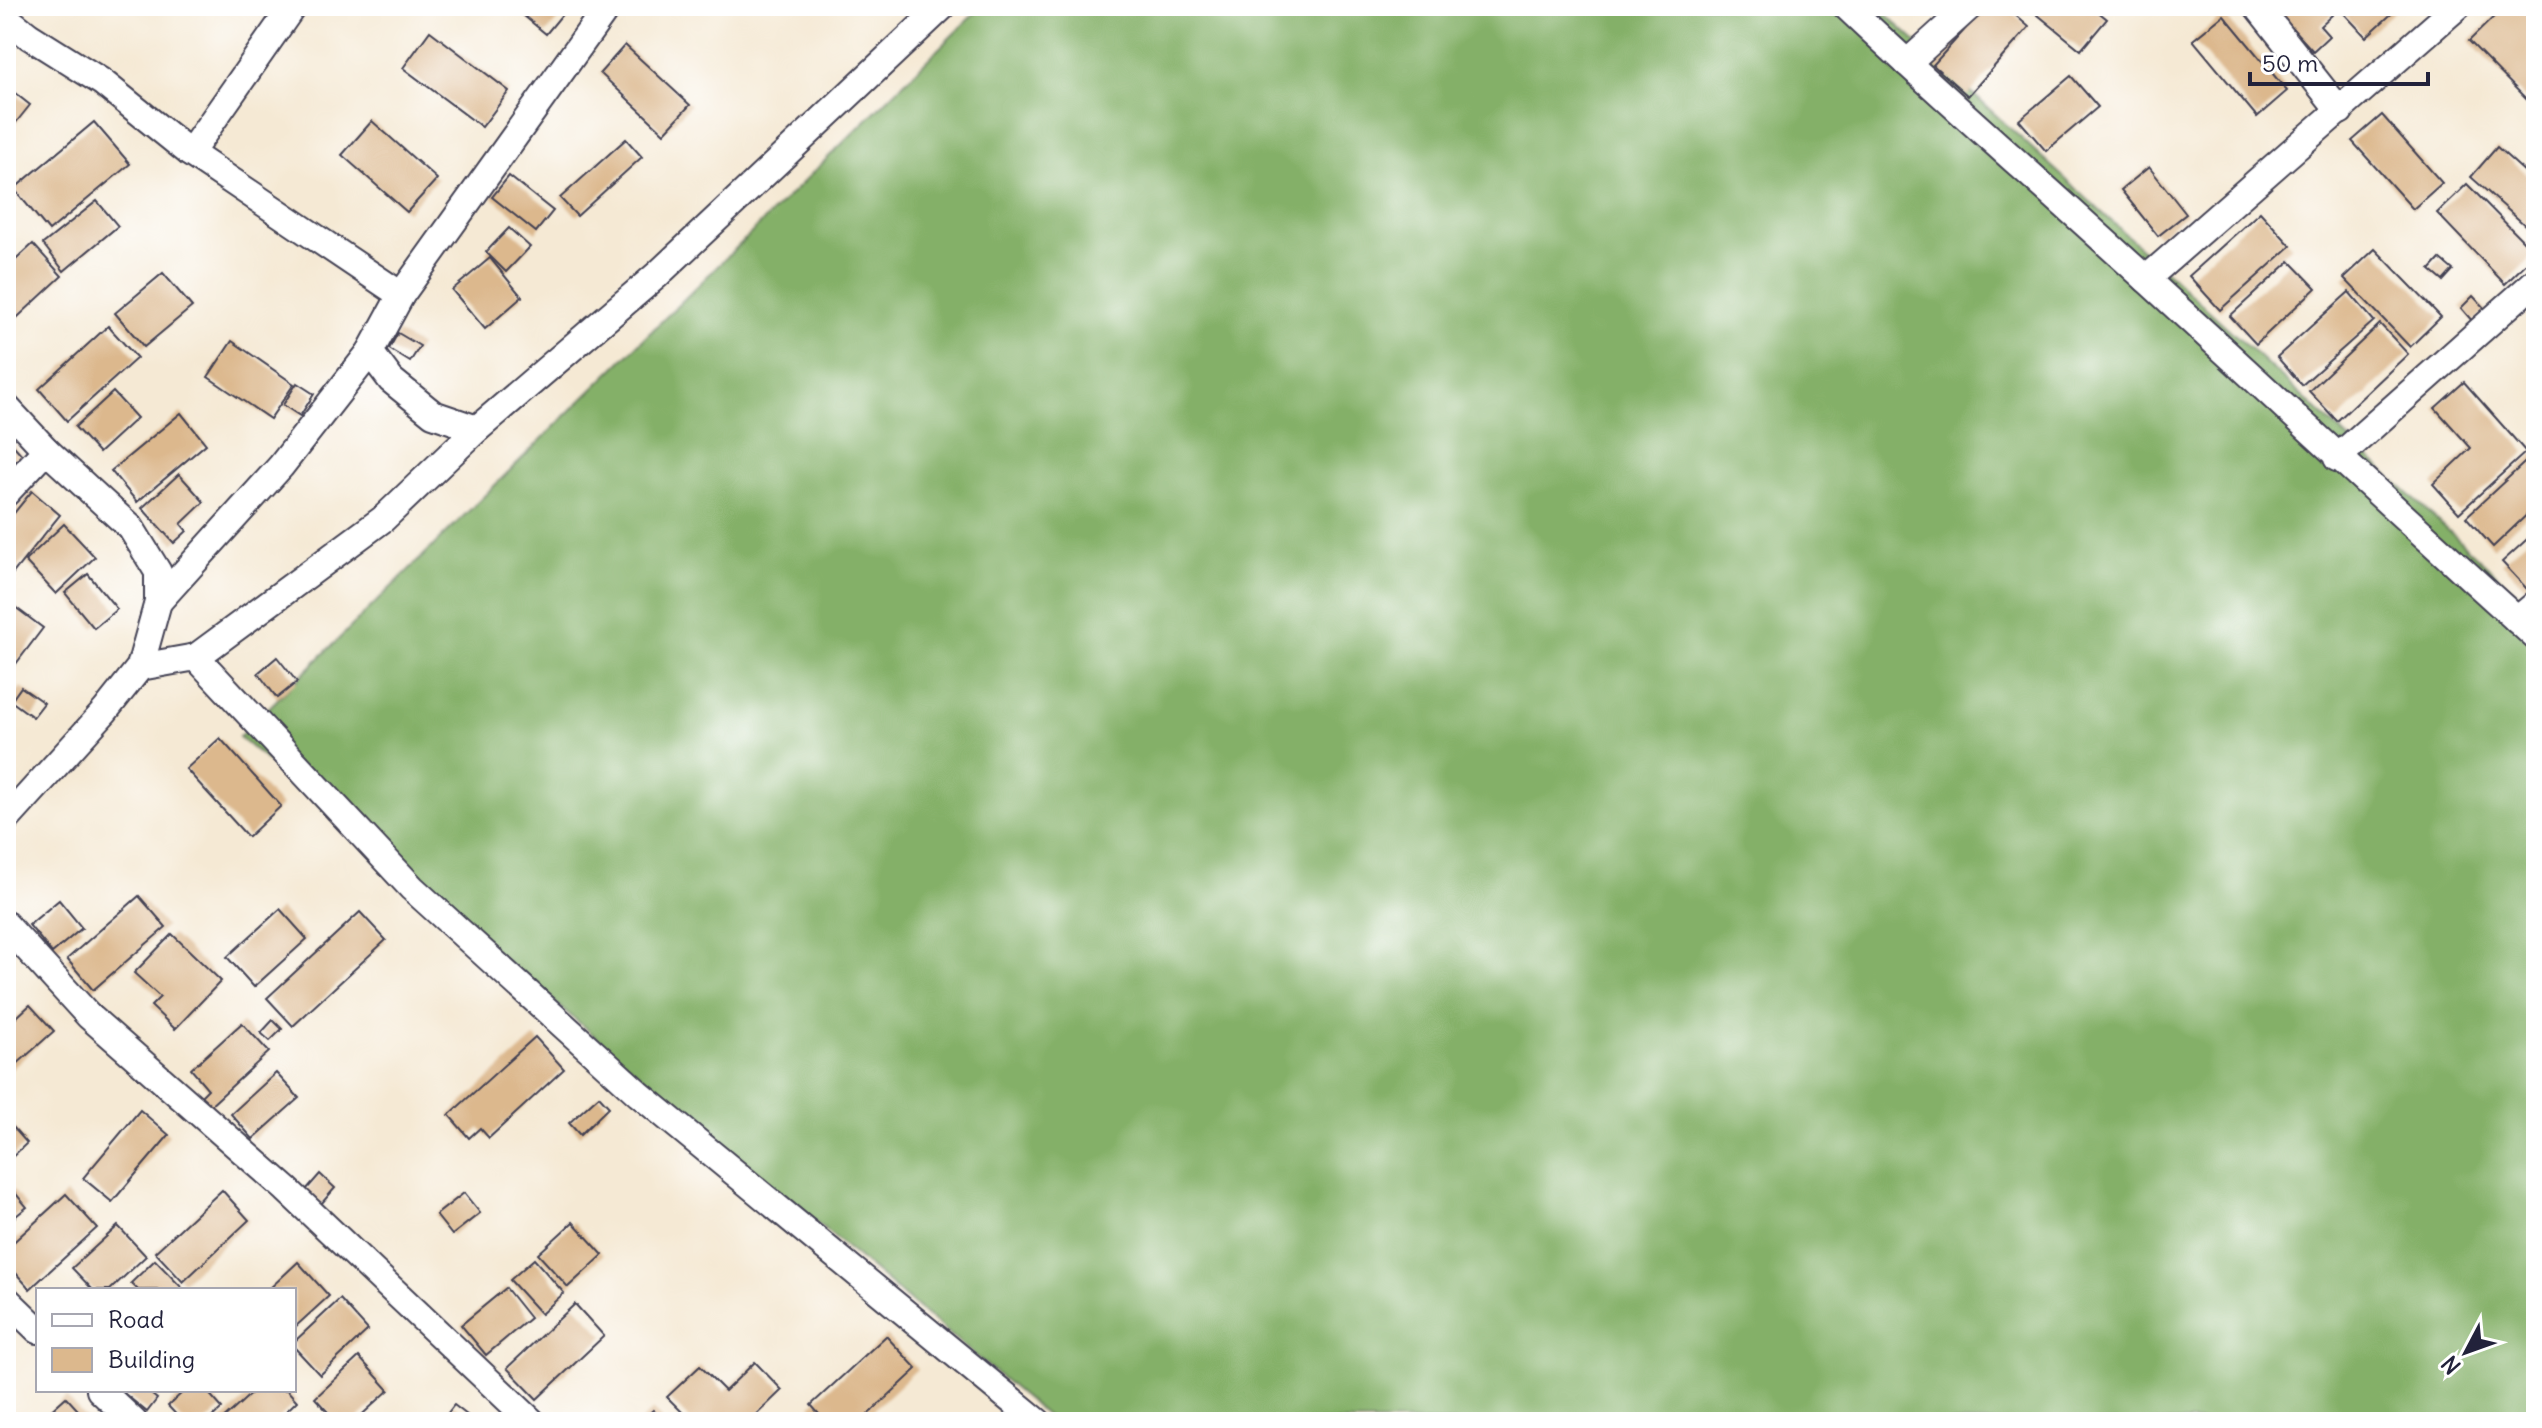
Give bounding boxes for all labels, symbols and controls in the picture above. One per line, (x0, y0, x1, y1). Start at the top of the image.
scale bar (2250, 36, 2428, 86)
text: 50 m (2262, 48, 2318, 78)
legend (36, 1288, 296, 1392)
text: Road (108, 1304, 164, 1334)
north arrow (2426, 1312, 2506, 1392)
text: Building (108, 1344, 195, 1374)
text: N (2435, 1350, 2466, 1380)

